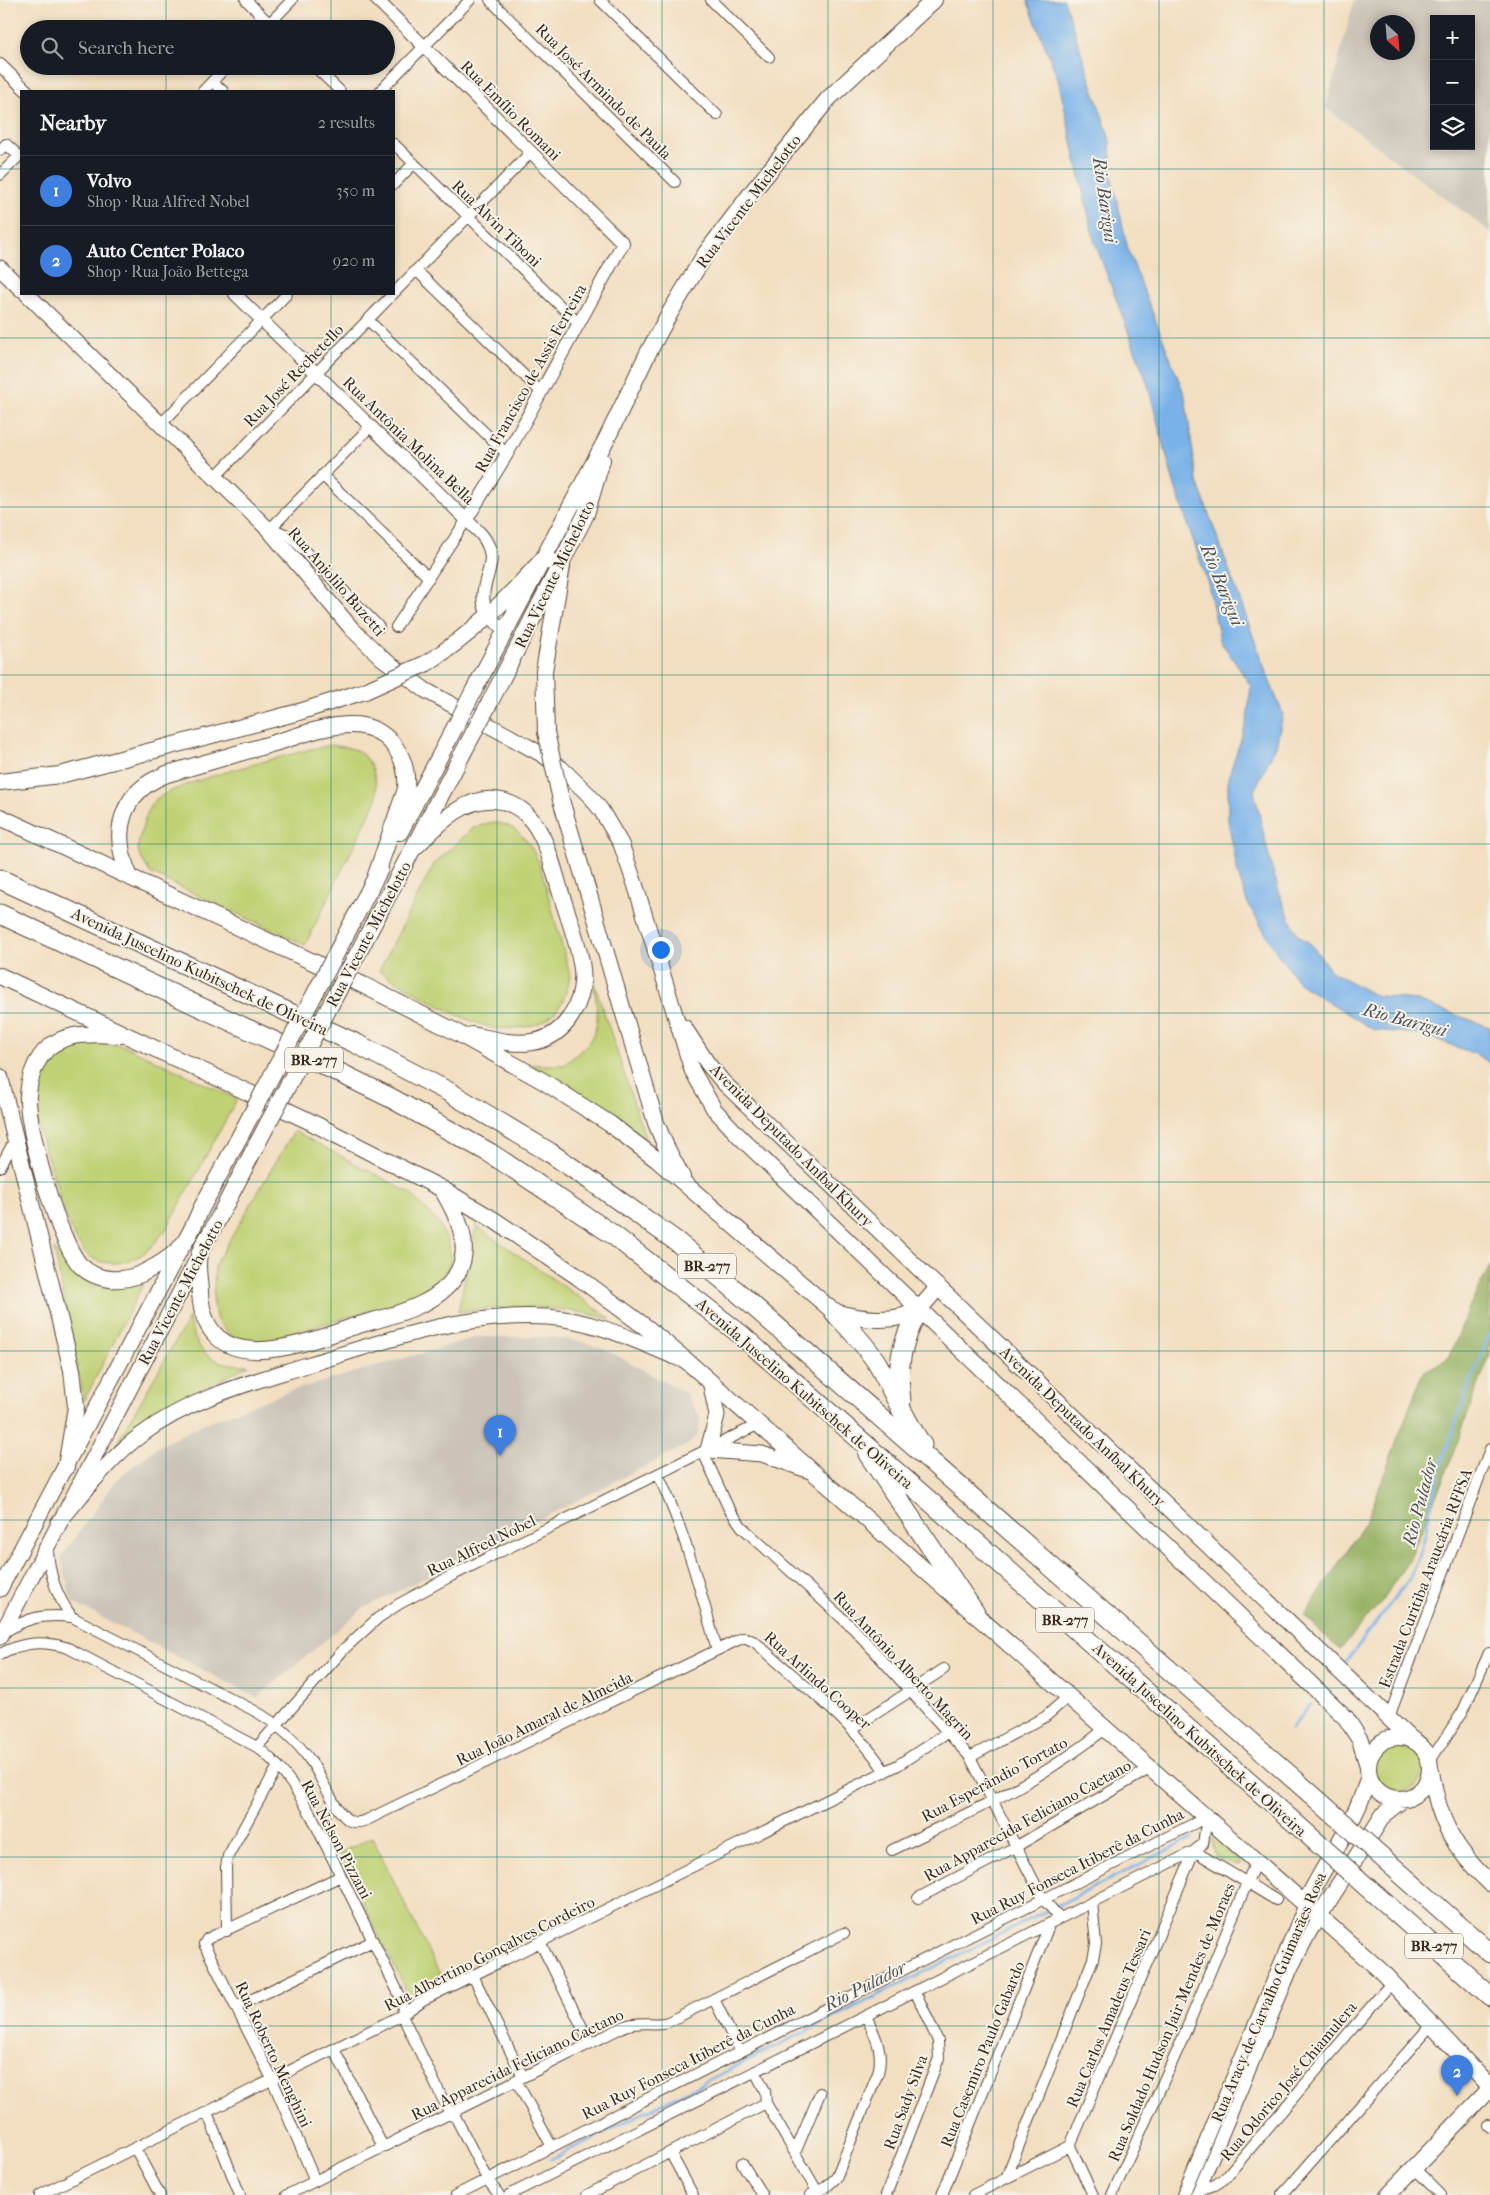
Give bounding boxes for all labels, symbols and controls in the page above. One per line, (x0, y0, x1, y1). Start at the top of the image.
north arrow (1370, 15, 1415, 60)
map controls (1430, 15, 1475, 150)
button: + (1430, 15, 1475, 60)
street label: Rua José Armindo de Paula (532, 19, 676, 164)
search box (20, 20, 395, 75)
icon: search (38, 34, 66, 62)
text: Search here (78, 37, 174, 59)
street label: Rua Emílio Romani (457, 56, 565, 165)
button: − (1430, 60, 1475, 105)
button: layers (1430, 105, 1475, 150)
text: Nearby (40, 111, 106, 135)
text: 2 results (318, 113, 375, 132)
street label: Rua Vicente Michelotto (692, 131, 805, 272)
water label: Rio Barigui (1088, 155, 1121, 246)
text: Volvo (87, 170, 132, 192)
street label: Rua Alvin Tiboni (448, 176, 545, 271)
text: 1 (53, 181, 59, 200)
text: 350 m (336, 181, 375, 200)
text: Shop · Rua Alfred Nobel (87, 192, 250, 211)
text: Auto Center Polaco (87, 240, 244, 262)
text: 2 (52, 251, 60, 270)
text: 920 m (333, 251, 375, 270)
text: Shop · Rua João Bettega (87, 262, 249, 281)
street label: Rua Francisco de Assis Ferreira (471, 280, 591, 476)
street label: Rua José Rechetello (239, 320, 347, 431)
street label: Rua Antônia Molina Bella (339, 373, 479, 509)
street label: Rua Vicente Michelotto (510, 497, 599, 651)
street label: Rua Anjolilo Buzetti (284, 523, 389, 640)
water label: Rio Barigui (1195, 540, 1248, 631)
street label: Rua Vicente Michelotto (322, 858, 415, 1010)
street label: Avenida Juscelino Kubitschek de Oliveira (68, 903, 332, 1040)
your location (648, 937, 674, 963)
water label: Rio Barigui (1360, 999, 1451, 1042)
road number: BR-277 (285, 1048, 343, 1072)
street label: Avenida Deputado Aníbal Khury (705, 1059, 877, 1231)
street label: Rua Vicente Michelotto (134, 1216, 227, 1368)
road number: BR-277 (678, 1254, 736, 1278)
street label: Avenida Juscelino Kubitschek de Oliveira (692, 1293, 917, 1493)
street label: Avenida Deputado Aníbal Khury (995, 1341, 1170, 1511)
pin: 1 (484, 1415, 516, 1456)
water label: Rio Pulador (1398, 1454, 1443, 1549)
street label: Estrada Curitiba Araucária RFFSA (1375, 1465, 1476, 1691)
street label: Rua Alfred Nobel (424, 1511, 539, 1580)
street label: Rua Antônio Alberto Magrin (830, 1587, 978, 1744)
road number: BR-277 (1036, 1608, 1094, 1632)
street label: Rua Arlindo Cooper (760, 1627, 875, 1734)
street label: Avenida Juscelino Kubitschek de Oliveira (1088, 1638, 1311, 1841)
street label: Rua João Amaral de Almeida (453, 1667, 636, 1769)
street label: Rua Esperândio Tortato (918, 1733, 1071, 1826)
street label: Rua Apparecida Feliciano Caetano (920, 1755, 1134, 1885)
street label: Rua Nelson Pizzani (297, 1777, 376, 1902)
street label: Rua Ruy Fonseca Itiberê da Cunha (967, 1804, 1187, 1929)
street label: Rua Aracy de Carvalho Guimarães Rosa (1207, 1869, 1330, 2125)
street label: Rua Soldado Hudson Jair Mendes de Moraes (1104, 1880, 1239, 2164)
street label: Rua Albertino Gonçalves Cordeiro (381, 1892, 598, 2015)
street label: Rua Carlos Amadeus Tessari (1062, 1926, 1155, 2110)
road number: BR-277 (1405, 1934, 1463, 1958)
water label: Rio Pulador (820, 1956, 912, 2017)
street label: Rua Casemiro Paulo Gabardo (936, 1958, 1029, 2150)
street label: Rua Roberto Menghini (231, 1978, 316, 2131)
street label: Rua Odorico José Chiamulera (1216, 1997, 1361, 2165)
street label: Rua Ruy Fonseca Itiberê da Cunha (578, 1999, 798, 2124)
street label: Rua Apparecida Feliciano Caetano (408, 2005, 627, 2124)
street label: Rua Sady Silva (879, 2051, 932, 2152)
pin: 2 (1441, 2055, 1473, 2096)

